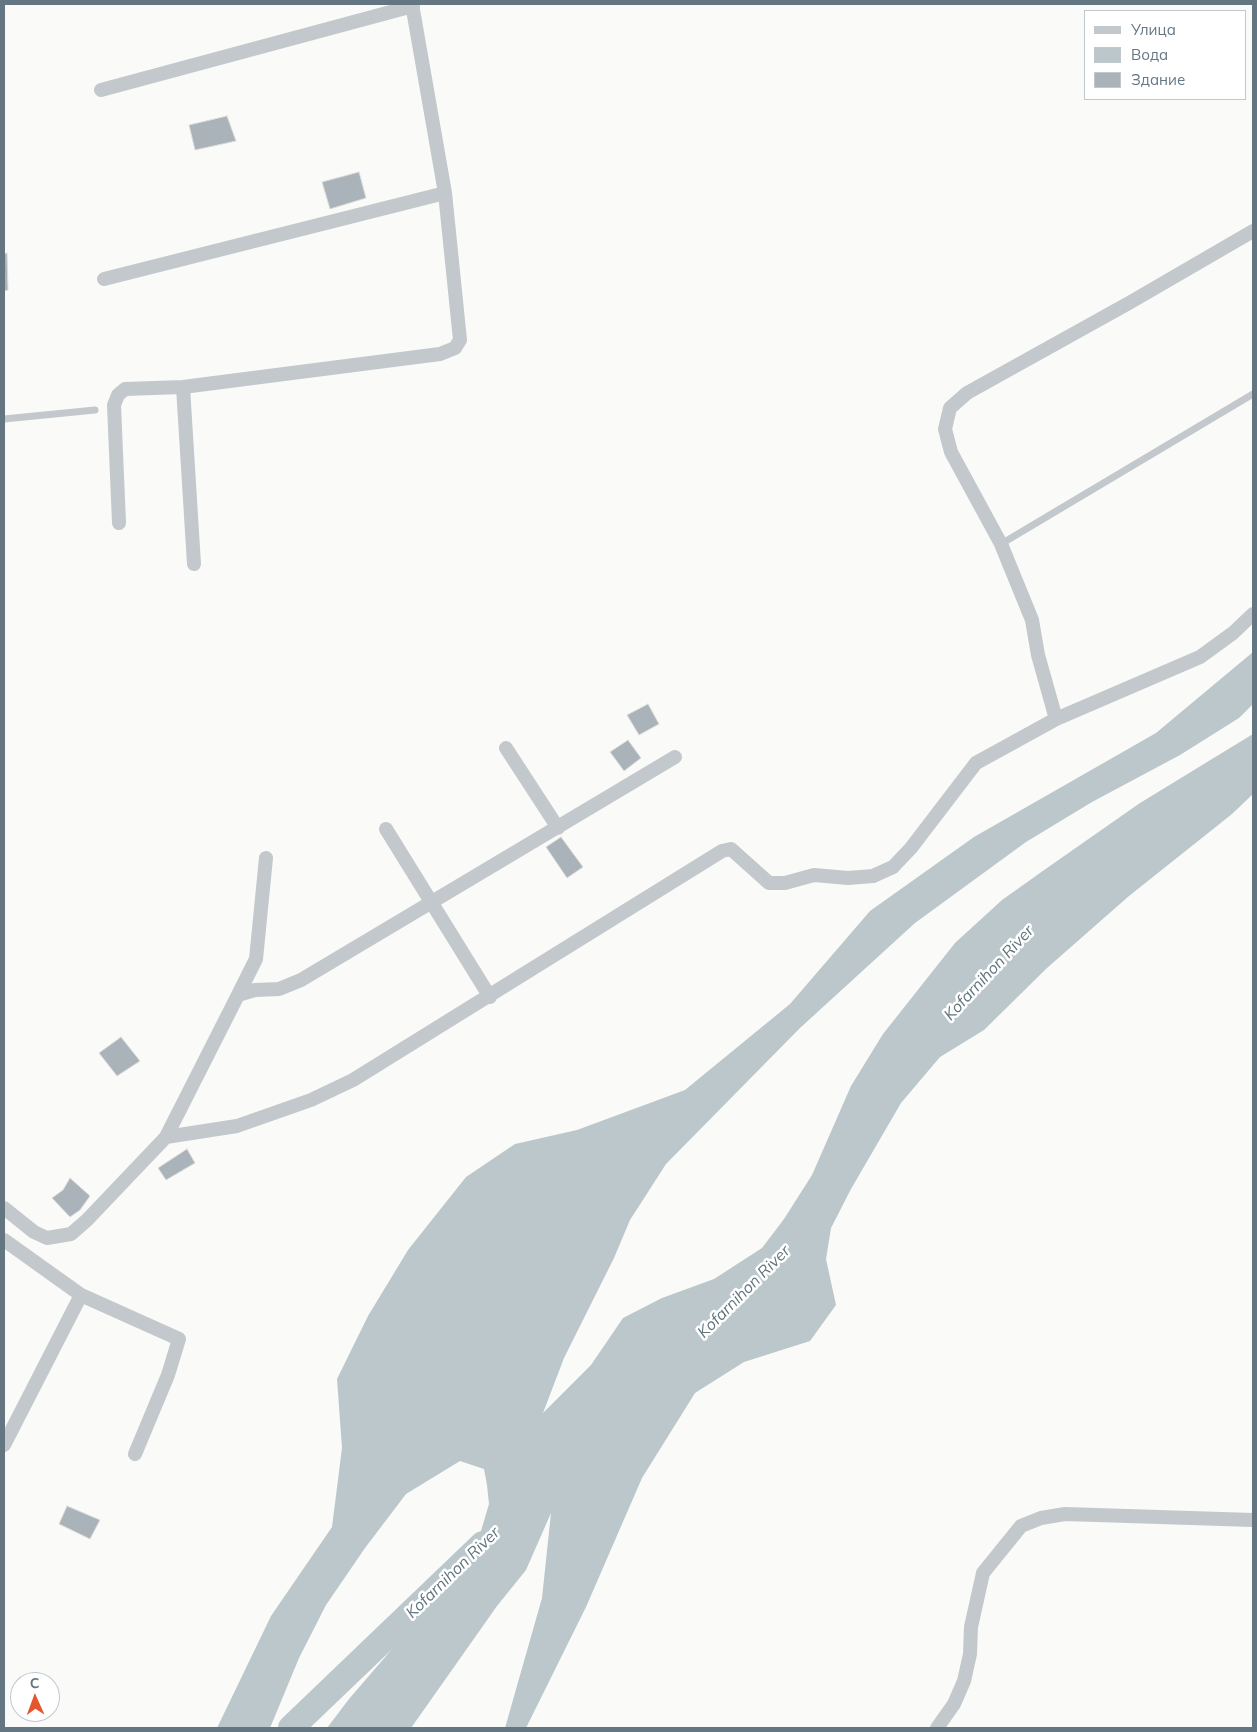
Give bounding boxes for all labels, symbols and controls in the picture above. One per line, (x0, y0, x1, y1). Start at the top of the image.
legend (1084, 10, 1247, 100)
text: Улица (1131, 20, 1176, 39)
text: Вода (1131, 45, 1168, 64)
text: Здание (1131, 70, 1185, 89)
water label: Kofarnihon River (940, 922, 1038, 1024)
water label: Kofarnihon River (694, 1242, 794, 1342)
water label: Kofarnihon River (402, 1523, 504, 1623)
north arrow (10, 1672, 60, 1722)
text: С (29, 1674, 40, 1692)

